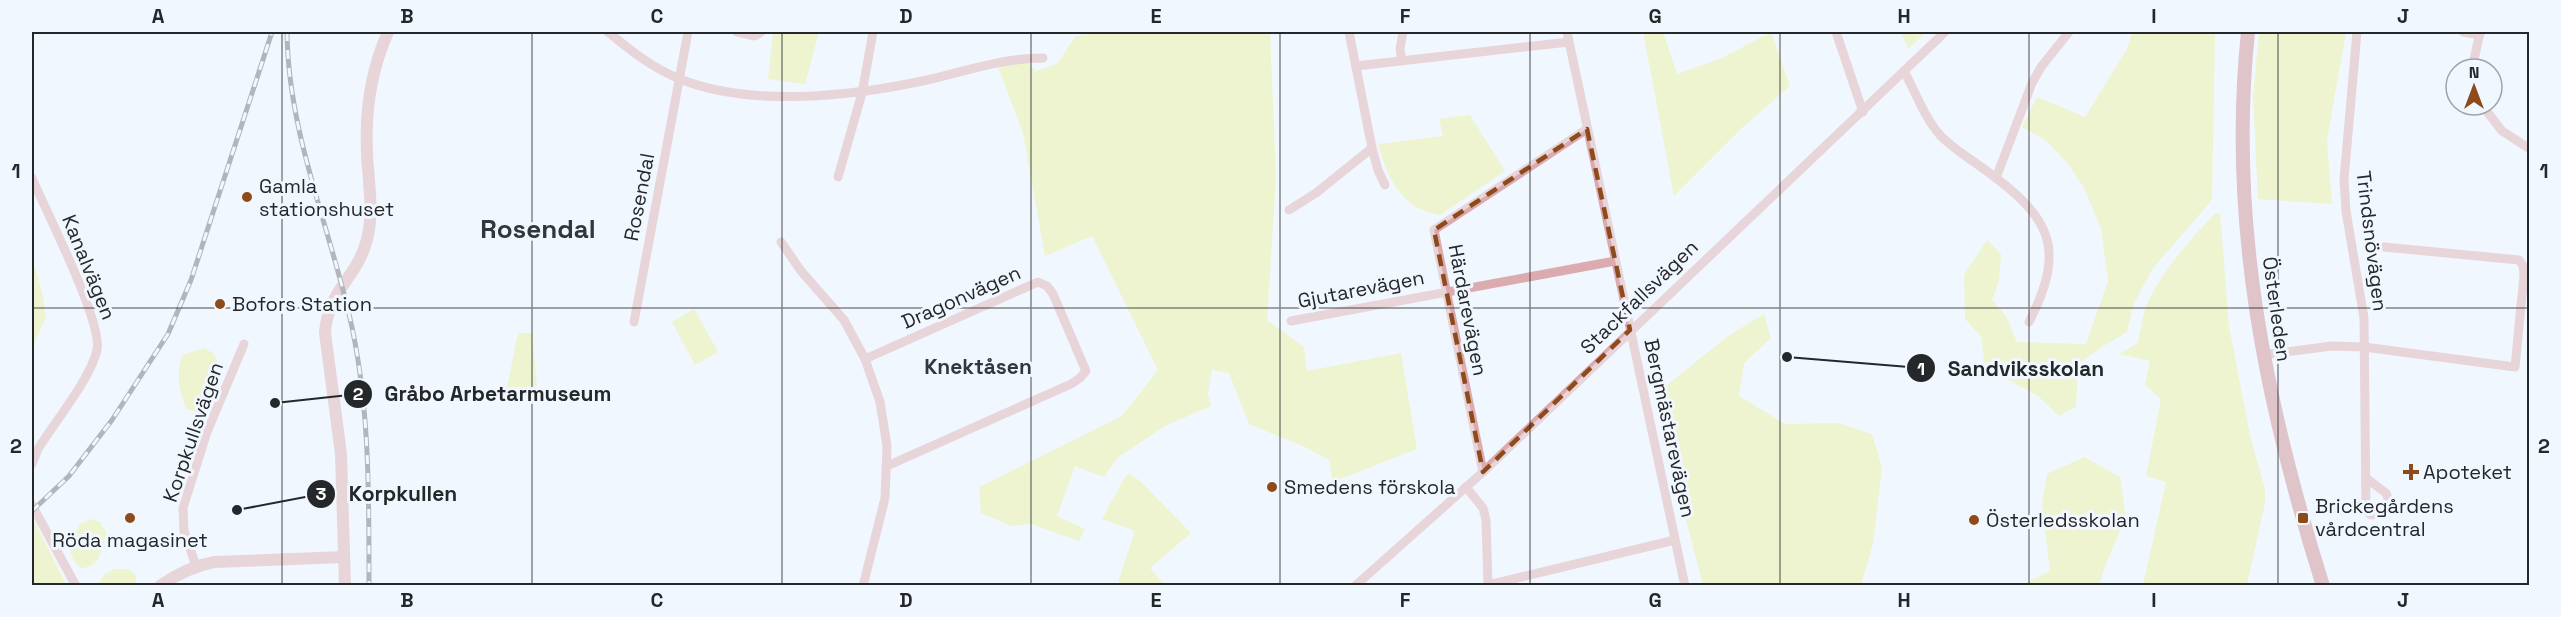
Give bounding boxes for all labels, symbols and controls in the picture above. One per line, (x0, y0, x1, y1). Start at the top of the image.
text: A (152, 3, 165, 29)
text: B (400, 3, 414, 29)
text: C (651, 3, 664, 29)
text: D (899, 3, 913, 29)
text: E (1150, 3, 1162, 29)
text: F (1400, 3, 1411, 29)
text: G (1648, 3, 1662, 29)
text: H (1897, 3, 1911, 29)
text: I (2151, 3, 2157, 29)
text: J (2397, 3, 2409, 29)
north arrow (2444, 57, 2504, 117)
text: N (2469, 62, 2479, 83)
street label: Rosendal (618, 151, 660, 243)
text: 1 (11, 158, 21, 184)
text: 1 (2539, 158, 2549, 184)
street label: Trindsnövägen (2350, 169, 2394, 313)
place label: Gamla stationshuset (259, 173, 394, 222)
marker: Gamla stationshuset (240, 190, 254, 204)
street label: Kanalvägen (56, 211, 122, 323)
district label: Rosendal (480, 212, 596, 246)
street label: Stackfallsvägen (1575, 234, 1703, 360)
street label: Härdarevägen (1443, 242, 1493, 378)
street label: Österleden (2257, 255, 2297, 363)
street label: Dragonvägen (897, 259, 1025, 335)
street label: Gjutarevägen (1296, 264, 1426, 314)
place label: Bofors Station (232, 291, 372, 317)
marker: Bofors Station (213, 297, 227, 311)
street label: Bergmästarevägen (1638, 336, 1702, 520)
callout: Sandviksskolan (1906, 349, 2116, 388)
district label: Knektåsen (924, 353, 1032, 380)
text: Sandviksskolan (1948, 355, 2104, 382)
text: 1 (1917, 357, 1925, 380)
street label: Korpkullsvägen (157, 359, 229, 505)
callout: Gråbo Arbetarmuseum (343, 374, 624, 413)
text: Gråbo Arbetarmuseum (385, 380, 611, 407)
text: 2 (353, 382, 364, 405)
text: 2 (10, 433, 22, 459)
text: 2 (2538, 433, 2550, 459)
place label: Apoteket (2423, 459, 2512, 485)
marker: Apoteket (2404, 465, 2418, 479)
callout: Korpkullen (306, 474, 469, 513)
place label: Smedens förskola (1284, 474, 1456, 500)
text: Korpkullen (349, 480, 457, 507)
marker: Smedens förskola (1265, 480, 1279, 494)
text: 3 (316, 482, 327, 505)
place label: Brickegårdens vårdcentral (2315, 493, 2454, 542)
place label: Österledsskolan (1986, 507, 2140, 533)
marker: Röda magasinet (123, 511, 137, 525)
marker: Brickegårdens vårdcentral (2296, 511, 2310, 525)
marker: Österledsskolan (1967, 513, 1981, 527)
place label: Röda magasinet (52, 527, 208, 553)
text: A (152, 587, 165, 613)
text: B (400, 587, 414, 613)
text: C (651, 587, 664, 613)
text: D (899, 587, 913, 613)
text: E (1150, 587, 1162, 613)
text: F (1400, 587, 1411, 613)
text: G (1648, 587, 1662, 613)
text: H (1897, 587, 1911, 613)
text: I (2151, 587, 2157, 613)
text: J (2397, 587, 2409, 613)

